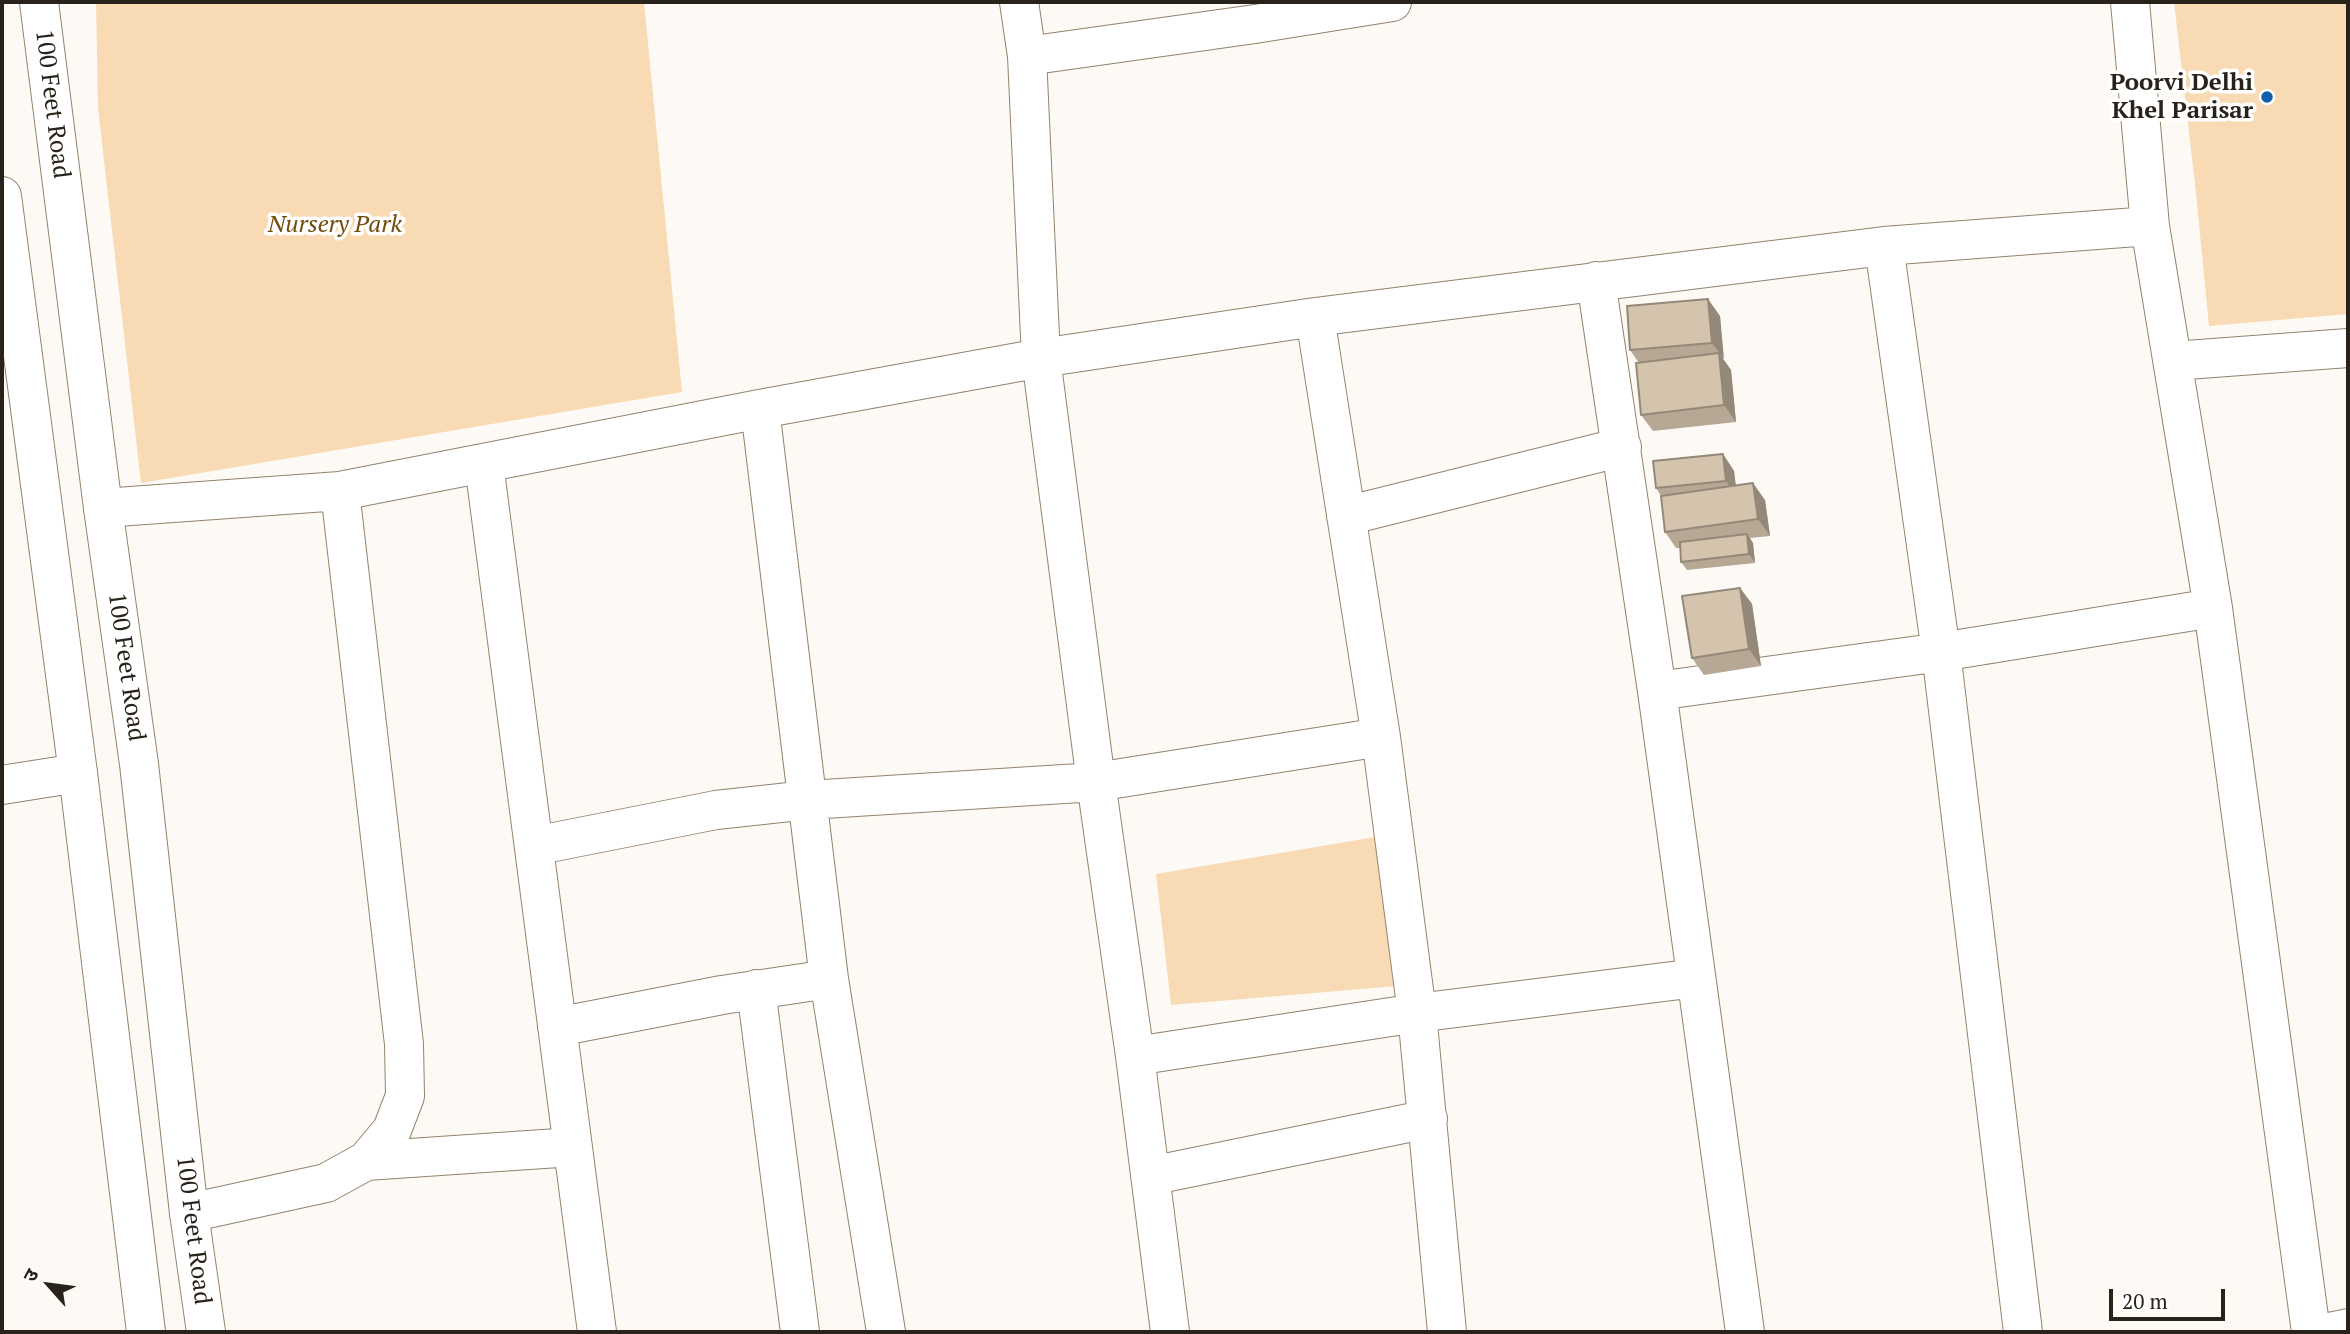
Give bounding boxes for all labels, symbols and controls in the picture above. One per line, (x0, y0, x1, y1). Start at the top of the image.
street label: 100 Feet Road (29, 28, 75, 180)
place label: Poorvi Delhi Khel Parisar (2110, 69, 2253, 125)
marker: Poorvi Delhi Khel Parisar (2259, 89, 2275, 105)
park label: Nursery Park (268, 211, 402, 239)
street label: 100 Feet Road (101, 591, 151, 743)
street label: 100 Feet Road (170, 1154, 216, 1306)
north arrow (14, 1250, 84, 1320)
text: उ (16, 1264, 44, 1286)
scale bar (2112, 1274, 2228, 1318)
text: 20 m (2122, 1287, 2168, 1315)

